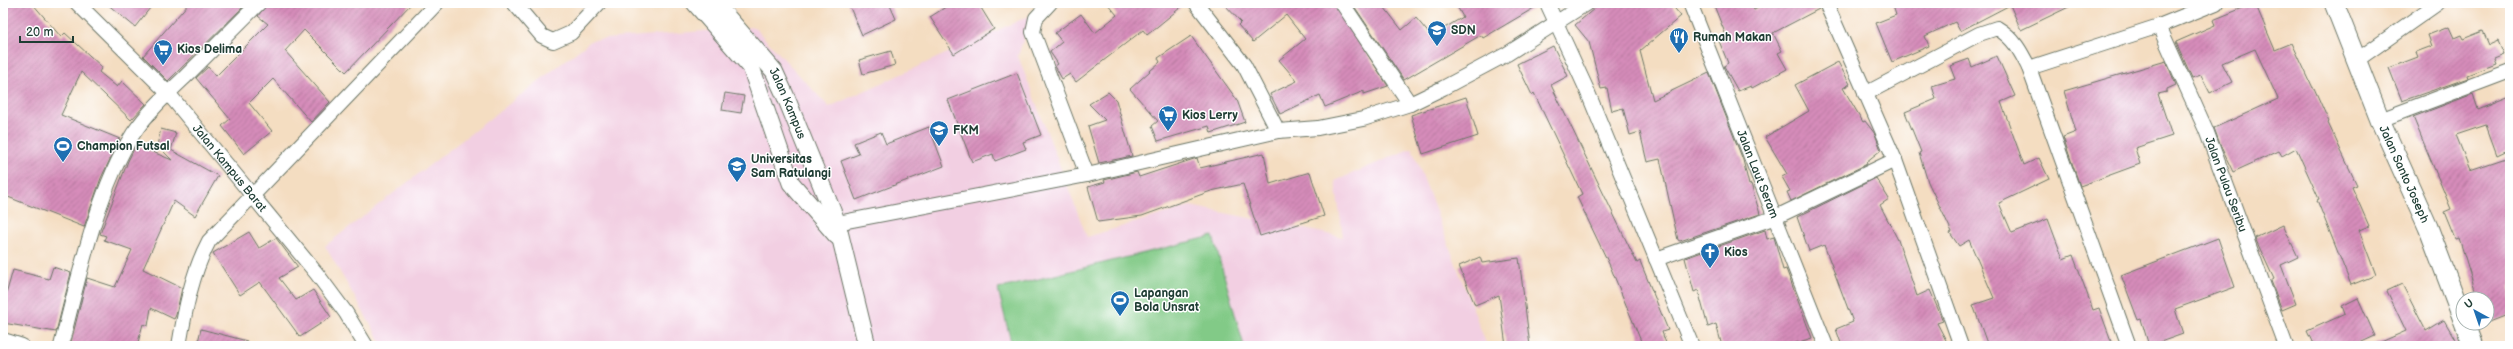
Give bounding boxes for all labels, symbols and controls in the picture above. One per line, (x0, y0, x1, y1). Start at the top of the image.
scale bar (20, 18, 73, 44)
school or university icon: SDN (1426, 19, 1448, 47)
place label: SDN (1451, 23, 1476, 38)
text: 20 m (26, 25, 53, 40)
restaurant icon: Rumah Makan (1668, 26, 1690, 54)
place label: Rumah Makan (1693, 30, 1772, 45)
supermarket icon: Kios Delima (152, 38, 174, 66)
place label: Kios Delima (177, 42, 242, 57)
street label: Jalan Kampus (766, 64, 809, 141)
supermarket icon: Kios Lerry (1157, 104, 1179, 132)
place label: Kios Lerry (1182, 108, 1238, 123)
school or university icon: FKM (928, 119, 950, 147)
street label: Jalan Kampus Barat (189, 121, 270, 215)
place label: FKM (953, 123, 979, 138)
street label: Jalan Santo Joseph (2375, 123, 2432, 226)
street label: Jalan Laut Seram (1733, 128, 1782, 221)
sports icon: Champion Futsal (52, 135, 74, 163)
street label: Jalan Pulau Seribu (2201, 135, 2250, 234)
place label: Champion Futsal (77, 139, 170, 154)
place label: Universitas Sam Ratulangi (751, 152, 831, 181)
school or university icon: Universitas Sam Ratulangi (726, 155, 748, 183)
church icon: Kios (1699, 241, 1721, 269)
place label: Kios (1724, 245, 1748, 260)
place label: Lapangan Bola Unsrat (1134, 286, 1199, 315)
sports icon: Lapangan Bola Unsrat (1109, 289, 1131, 317)
north arrow (2455, 291, 2495, 331)
text: U (2462, 296, 2476, 311)

